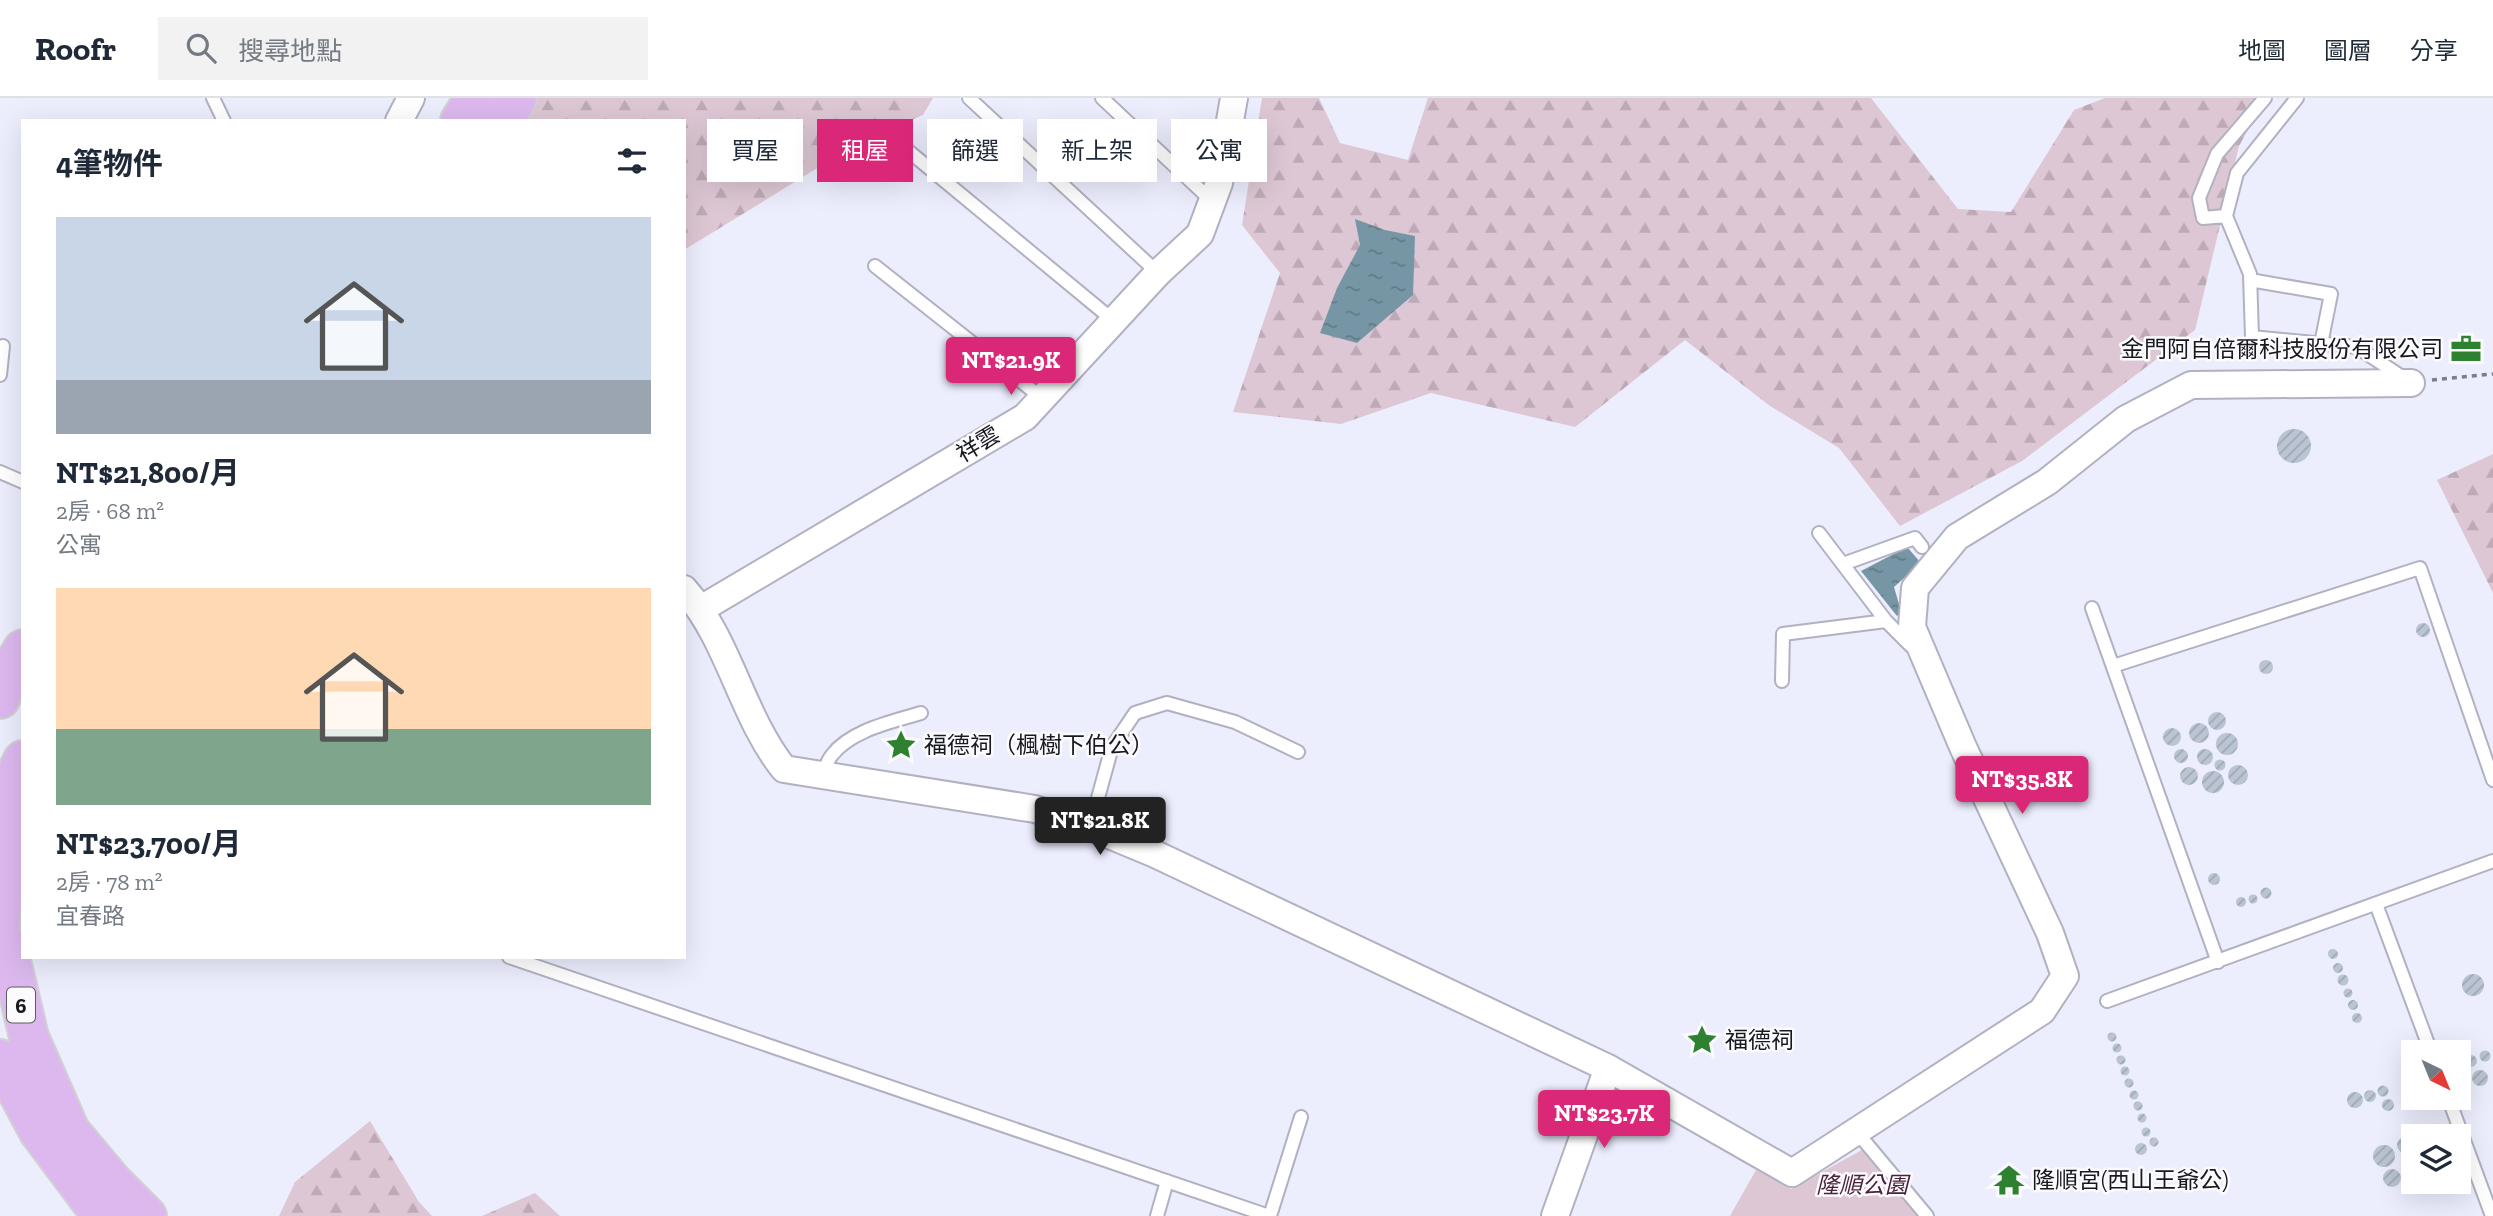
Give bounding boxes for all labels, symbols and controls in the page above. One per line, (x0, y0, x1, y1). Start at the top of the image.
search box (158, 17, 648, 80)
text: Roofr (35, 29, 116, 68)
icon: search (182, 29, 220, 67)
text: 搜尋地點 (238, 35, 342, 67)
text: 地圖 (2238, 36, 2286, 65)
text: 圖層 (2324, 36, 2372, 65)
text: 分享 (2410, 36, 2458, 65)
chip: 買屋 (707, 119, 803, 182)
chip: 租屋 (817, 119, 913, 182)
chip: 篩選 (927, 119, 1023, 182)
chip: 新上架 (1037, 119, 1157, 182)
chip: 公寓 (1171, 119, 1267, 182)
icon: filters (613, 142, 651, 180)
text: 4筆物件 (56, 146, 163, 182)
icon: home (291, 263, 417, 389)
office icon: 金門阿自倍爾科技股份有限公司 (2449, 332, 2483, 366)
place label: 金門阿自倍爾科技股份有限公司 (2121, 335, 2443, 363)
pin: NT$21.9K (939, 338, 1083, 397)
text: NT$21.9K (962, 346, 1060, 374)
street label: 祥雲 (951, 420, 1005, 468)
text: NT$21,800/月 (56, 455, 240, 491)
text: 2房 · 68 m² (56, 497, 164, 525)
text: 公寓 (56, 531, 102, 559)
icon: home (291, 634, 417, 760)
place icon: 福德祠（楓樹下伯公） (884, 728, 918, 762)
place label: 福德祠（楓樹下伯公） (924, 731, 1154, 759)
pin: NT$35.8K (1950, 756, 2094, 816)
text: NT$35.8K (1971, 765, 2073, 793)
pin: NT$21.8K (1028, 798, 1172, 857)
text: NT$21.8K (1051, 806, 1149, 834)
text: NT$23,700/月 (56, 826, 241, 862)
text: 2房 · 78 m² (56, 868, 163, 896)
text: 宜春路 (56, 902, 125, 930)
road number: 6 (7, 988, 35, 1023)
place icon: 福德祠 (1685, 1023, 1719, 1057)
place label: 福德祠 (1725, 1026, 1794, 1054)
north arrow (2401, 1040, 2471, 1110)
map controls (2401, 1040, 2471, 1194)
pin: NT$23.7K (1532, 1090, 1676, 1150)
text: NT$23.7K (1554, 1099, 1654, 1127)
button: layers (2401, 1124, 2471, 1194)
temple icon: 隆順宮(西山王爺公) (1992, 1163, 2026, 1197)
place label: 隆順宮(西山王爺公) (2032, 1166, 2229, 1194)
park label: 隆順公園 (1816, 1171, 1911, 1199)

